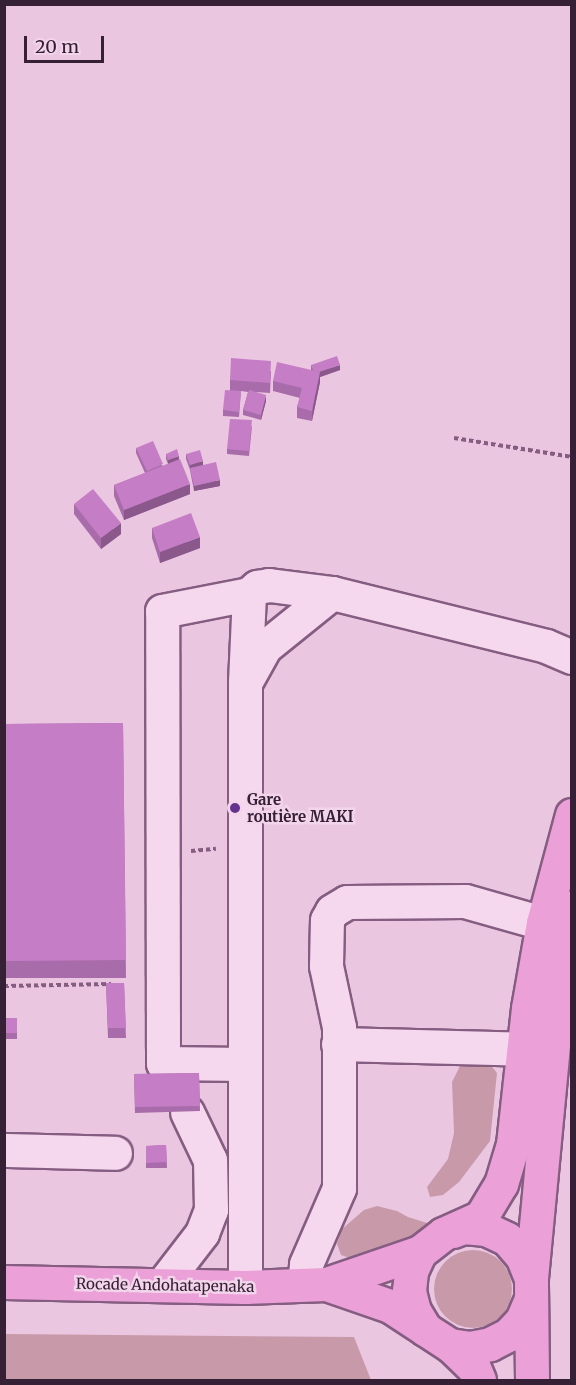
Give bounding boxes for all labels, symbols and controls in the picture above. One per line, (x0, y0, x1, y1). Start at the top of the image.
scale bar (27, 24, 106, 62)
text: 20 m (35, 35, 79, 58)
place label: Gare routière MAKI (247, 790, 354, 825)
marker: Gare routière MAKI (228, 801, 242, 815)
street label: Rocade Andohatapenaka (76, 1274, 254, 1296)

